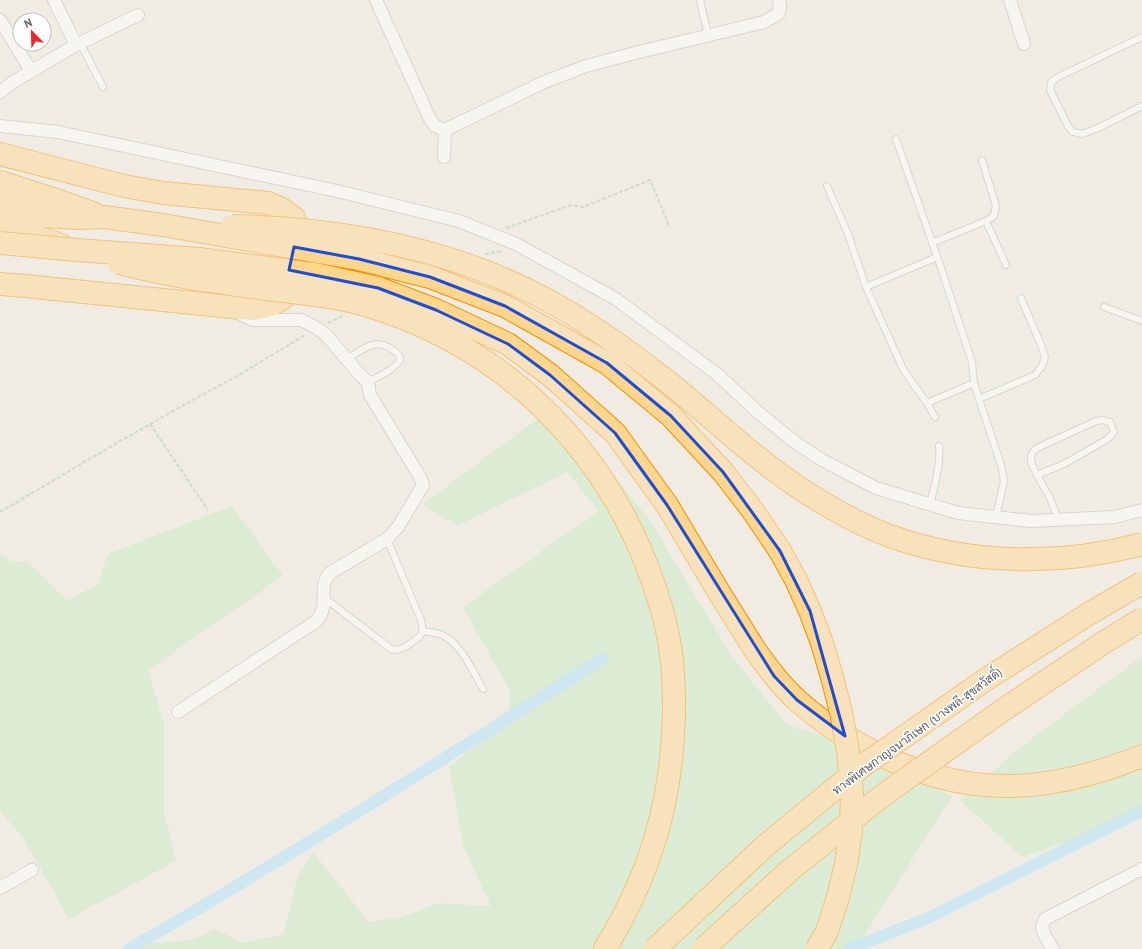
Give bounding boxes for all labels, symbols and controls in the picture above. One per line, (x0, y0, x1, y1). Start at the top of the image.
north arrow (12, 12, 52, 52)
text: N (22, 15, 34, 31)
street label: ทางพิเศษกาญจนาภิเษก (บางพลี-สุขสวัสดิ์) (827, 662, 1006, 799)

